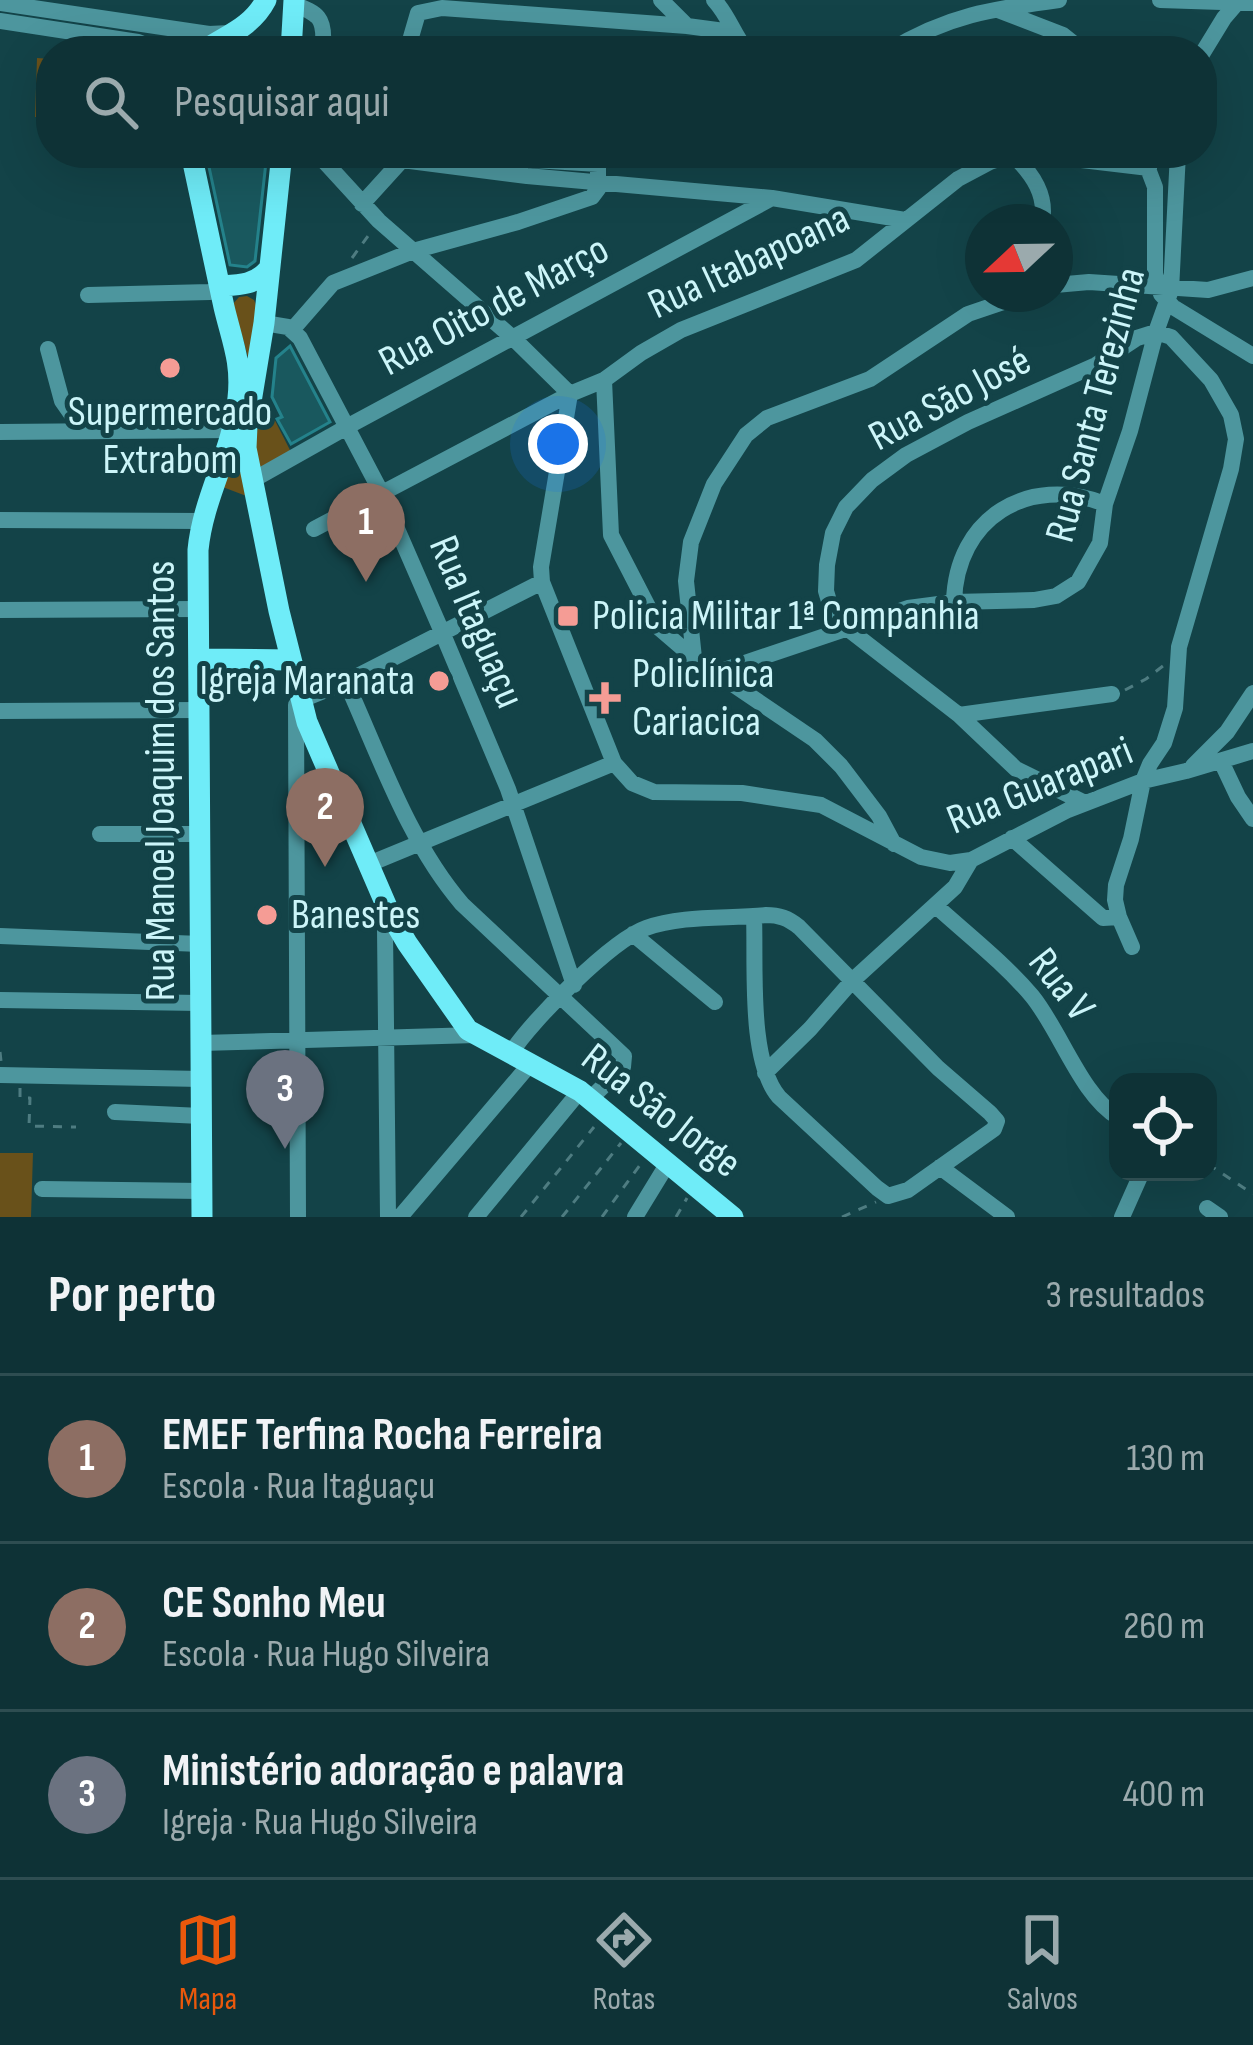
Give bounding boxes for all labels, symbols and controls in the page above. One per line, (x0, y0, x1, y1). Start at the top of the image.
search box (36, 36, 1217, 168)
icon: search (78, 69, 144, 135)
text: Pesquisar aqui (174, 75, 390, 130)
street label: Rua Itabapoana (640, 193, 858, 331)
north arrow (965, 204, 1073, 312)
street label: Rua Oito de Março (371, 224, 617, 388)
street label: Rua Santa Terezinha (1035, 262, 1157, 548)
street label: Rua São José (860, 335, 1040, 463)
marker: Supermercado Extrabom (157, 355, 183, 381)
place label: Supermercado Extrabom (68, 387, 272, 486)
your location (528, 414, 588, 474)
pin: 1 (327, 483, 405, 582)
street label: Rua Itaguaçu (417, 528, 535, 716)
street label: Rua Manoel Joaquim dos Santos (136, 561, 187, 1001)
place label: Policia Militar 1ª Companhia (592, 591, 980, 642)
marker: Policia Militar 1ª Companhia (555, 603, 581, 629)
place label: Policlínica Cariacica (632, 649, 774, 748)
place label: Igreja Maranata (200, 656, 415, 707)
marker: Igreja Maranata (426, 668, 452, 694)
marker: Policlínica Cariacica (589, 682, 621, 714)
street label: Rua Guarapari (940, 726, 1140, 846)
pin: 2 (286, 768, 364, 867)
place label: Banestes (291, 890, 420, 941)
marker: Banestes (254, 902, 280, 928)
street label: Rua V (1017, 938, 1105, 1032)
street label: Rua São Jorge (571, 1033, 751, 1189)
pin: 3 (246, 1050, 324, 1149)
map controls (1109, 1073, 1217, 1181)
button: locate (1109, 1073, 1217, 1181)
text: Por perto (48, 1265, 216, 1326)
text: 3 resultados (1045, 1272, 1205, 1319)
text: EMEF Terfina Rocha Ferreira (162, 1408, 603, 1463)
text: 1 (79, 1435, 95, 1482)
text: 130 m (1126, 1435, 1205, 1482)
text: Escola · Rua Itaguaçu (162, 1463, 435, 1510)
text: CE Sonho Meu (162, 1576, 386, 1631)
text: 2 (78, 1603, 96, 1650)
text: 260 m (1123, 1603, 1205, 1650)
text: Escola · Rua Hugo Silveira (162, 1631, 490, 1678)
text: Ministério adoração e palavra (162, 1744, 624, 1799)
text: 3 (78, 1771, 96, 1818)
text: 400 m (1123, 1771, 1205, 1818)
text: Igreja · Rua Hugo Silveira (162, 1799, 478, 1846)
tab: Mapa (175, 1907, 241, 2019)
tab: Rotas (591, 1907, 657, 2019)
tab: Salvos (1007, 1907, 1078, 2019)

